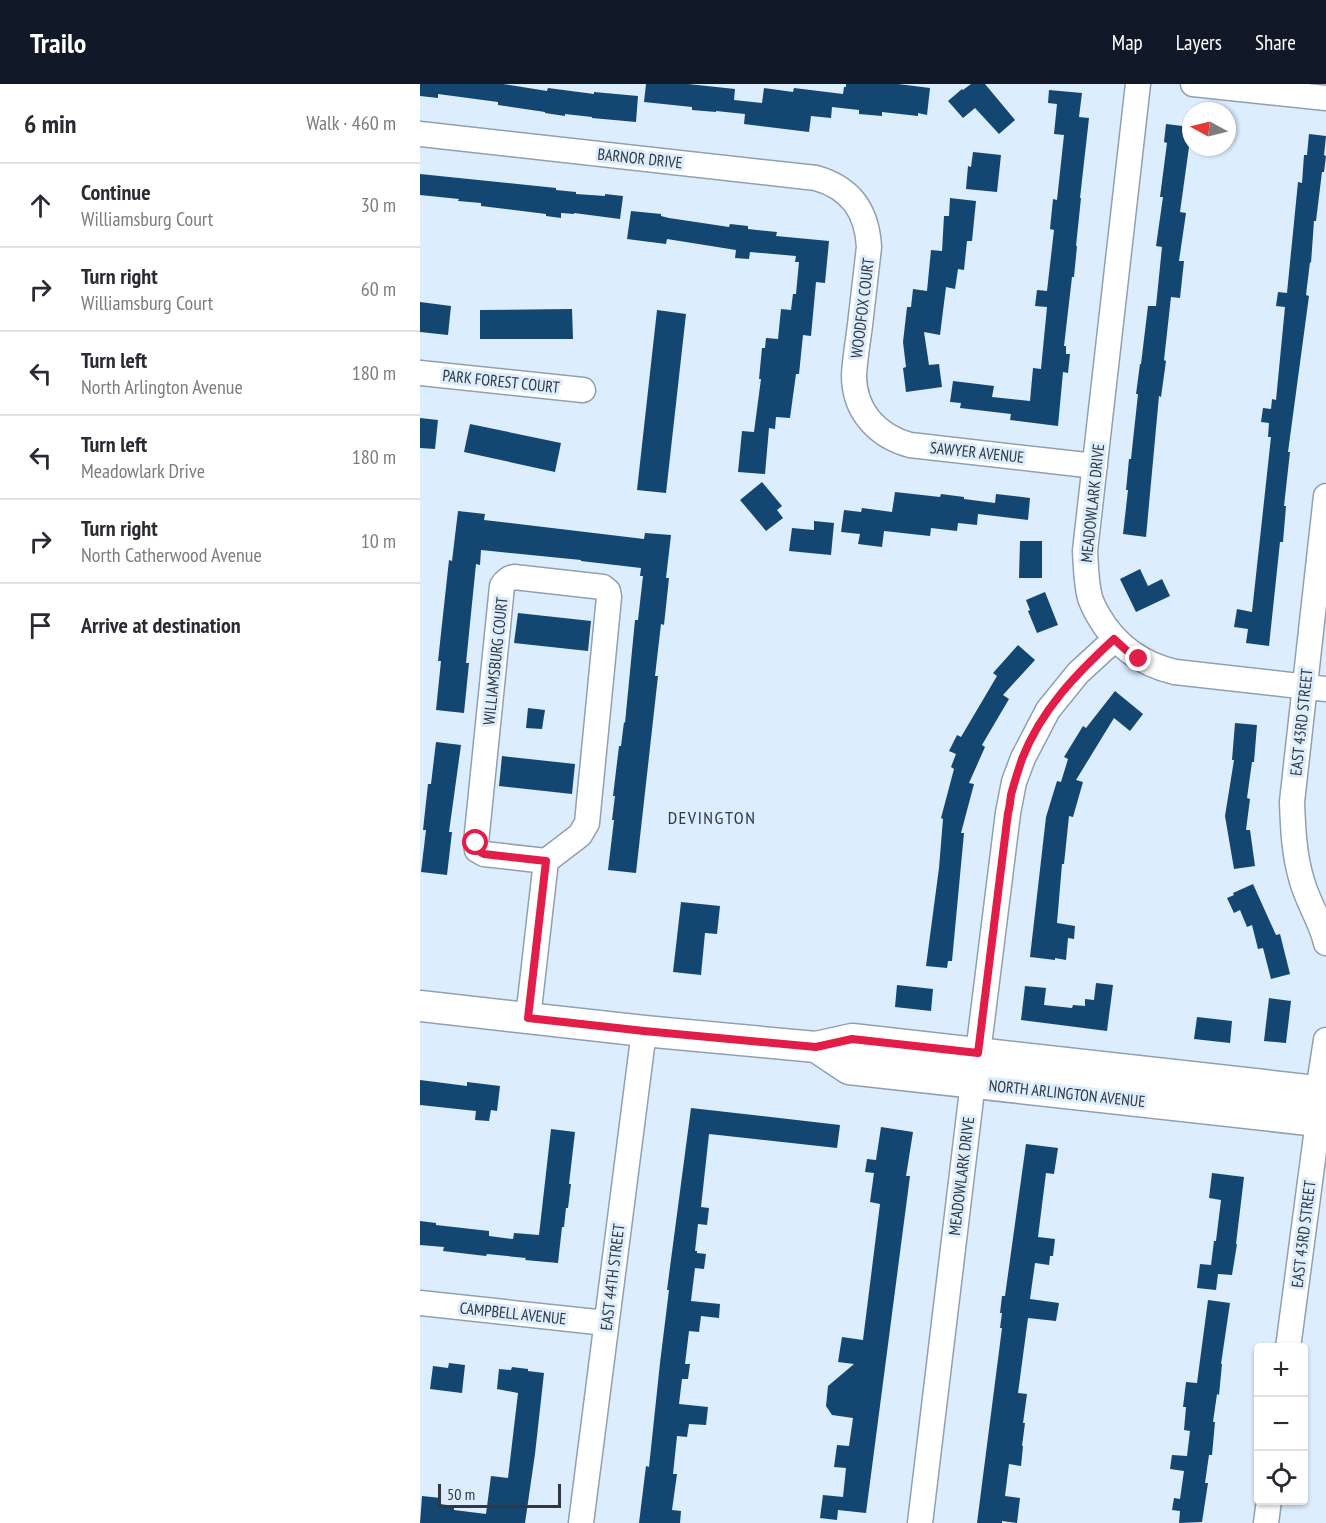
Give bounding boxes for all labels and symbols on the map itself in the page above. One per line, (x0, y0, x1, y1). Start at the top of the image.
north arrow (1182, 102, 1236, 156)
street label: BARNOR DRIVE (597, 144, 684, 172)
street label: WOODFOX COURT (846, 257, 878, 359)
street label: PARK FOREST COURT (442, 365, 560, 397)
street label: SAWYER AVENUE (929, 437, 1025, 467)
street label: MEADOWLARK DRIVE (1076, 443, 1108, 563)
street label: WILLIAMSBURG COURT (478, 596, 512, 726)
route end (1125, 645, 1151, 671)
street label: EAST 43RD STREET (1285, 667, 1317, 777)
district label: DEVINGTON (668, 806, 756, 829)
route start (462, 829, 488, 855)
street label: NORTH ARLINGTON AVENUE (988, 1075, 1146, 1111)
street label: MEADOWLARK DRIVE (944, 1115, 978, 1236)
street label: EAST 43RD STREET (1287, 1179, 1319, 1289)
street label: EAST 44TH STREET (596, 1222, 628, 1332)
street label: CAMPBELL AVENUE (459, 1297, 567, 1329)
scale bar (438, 1481, 561, 1508)

